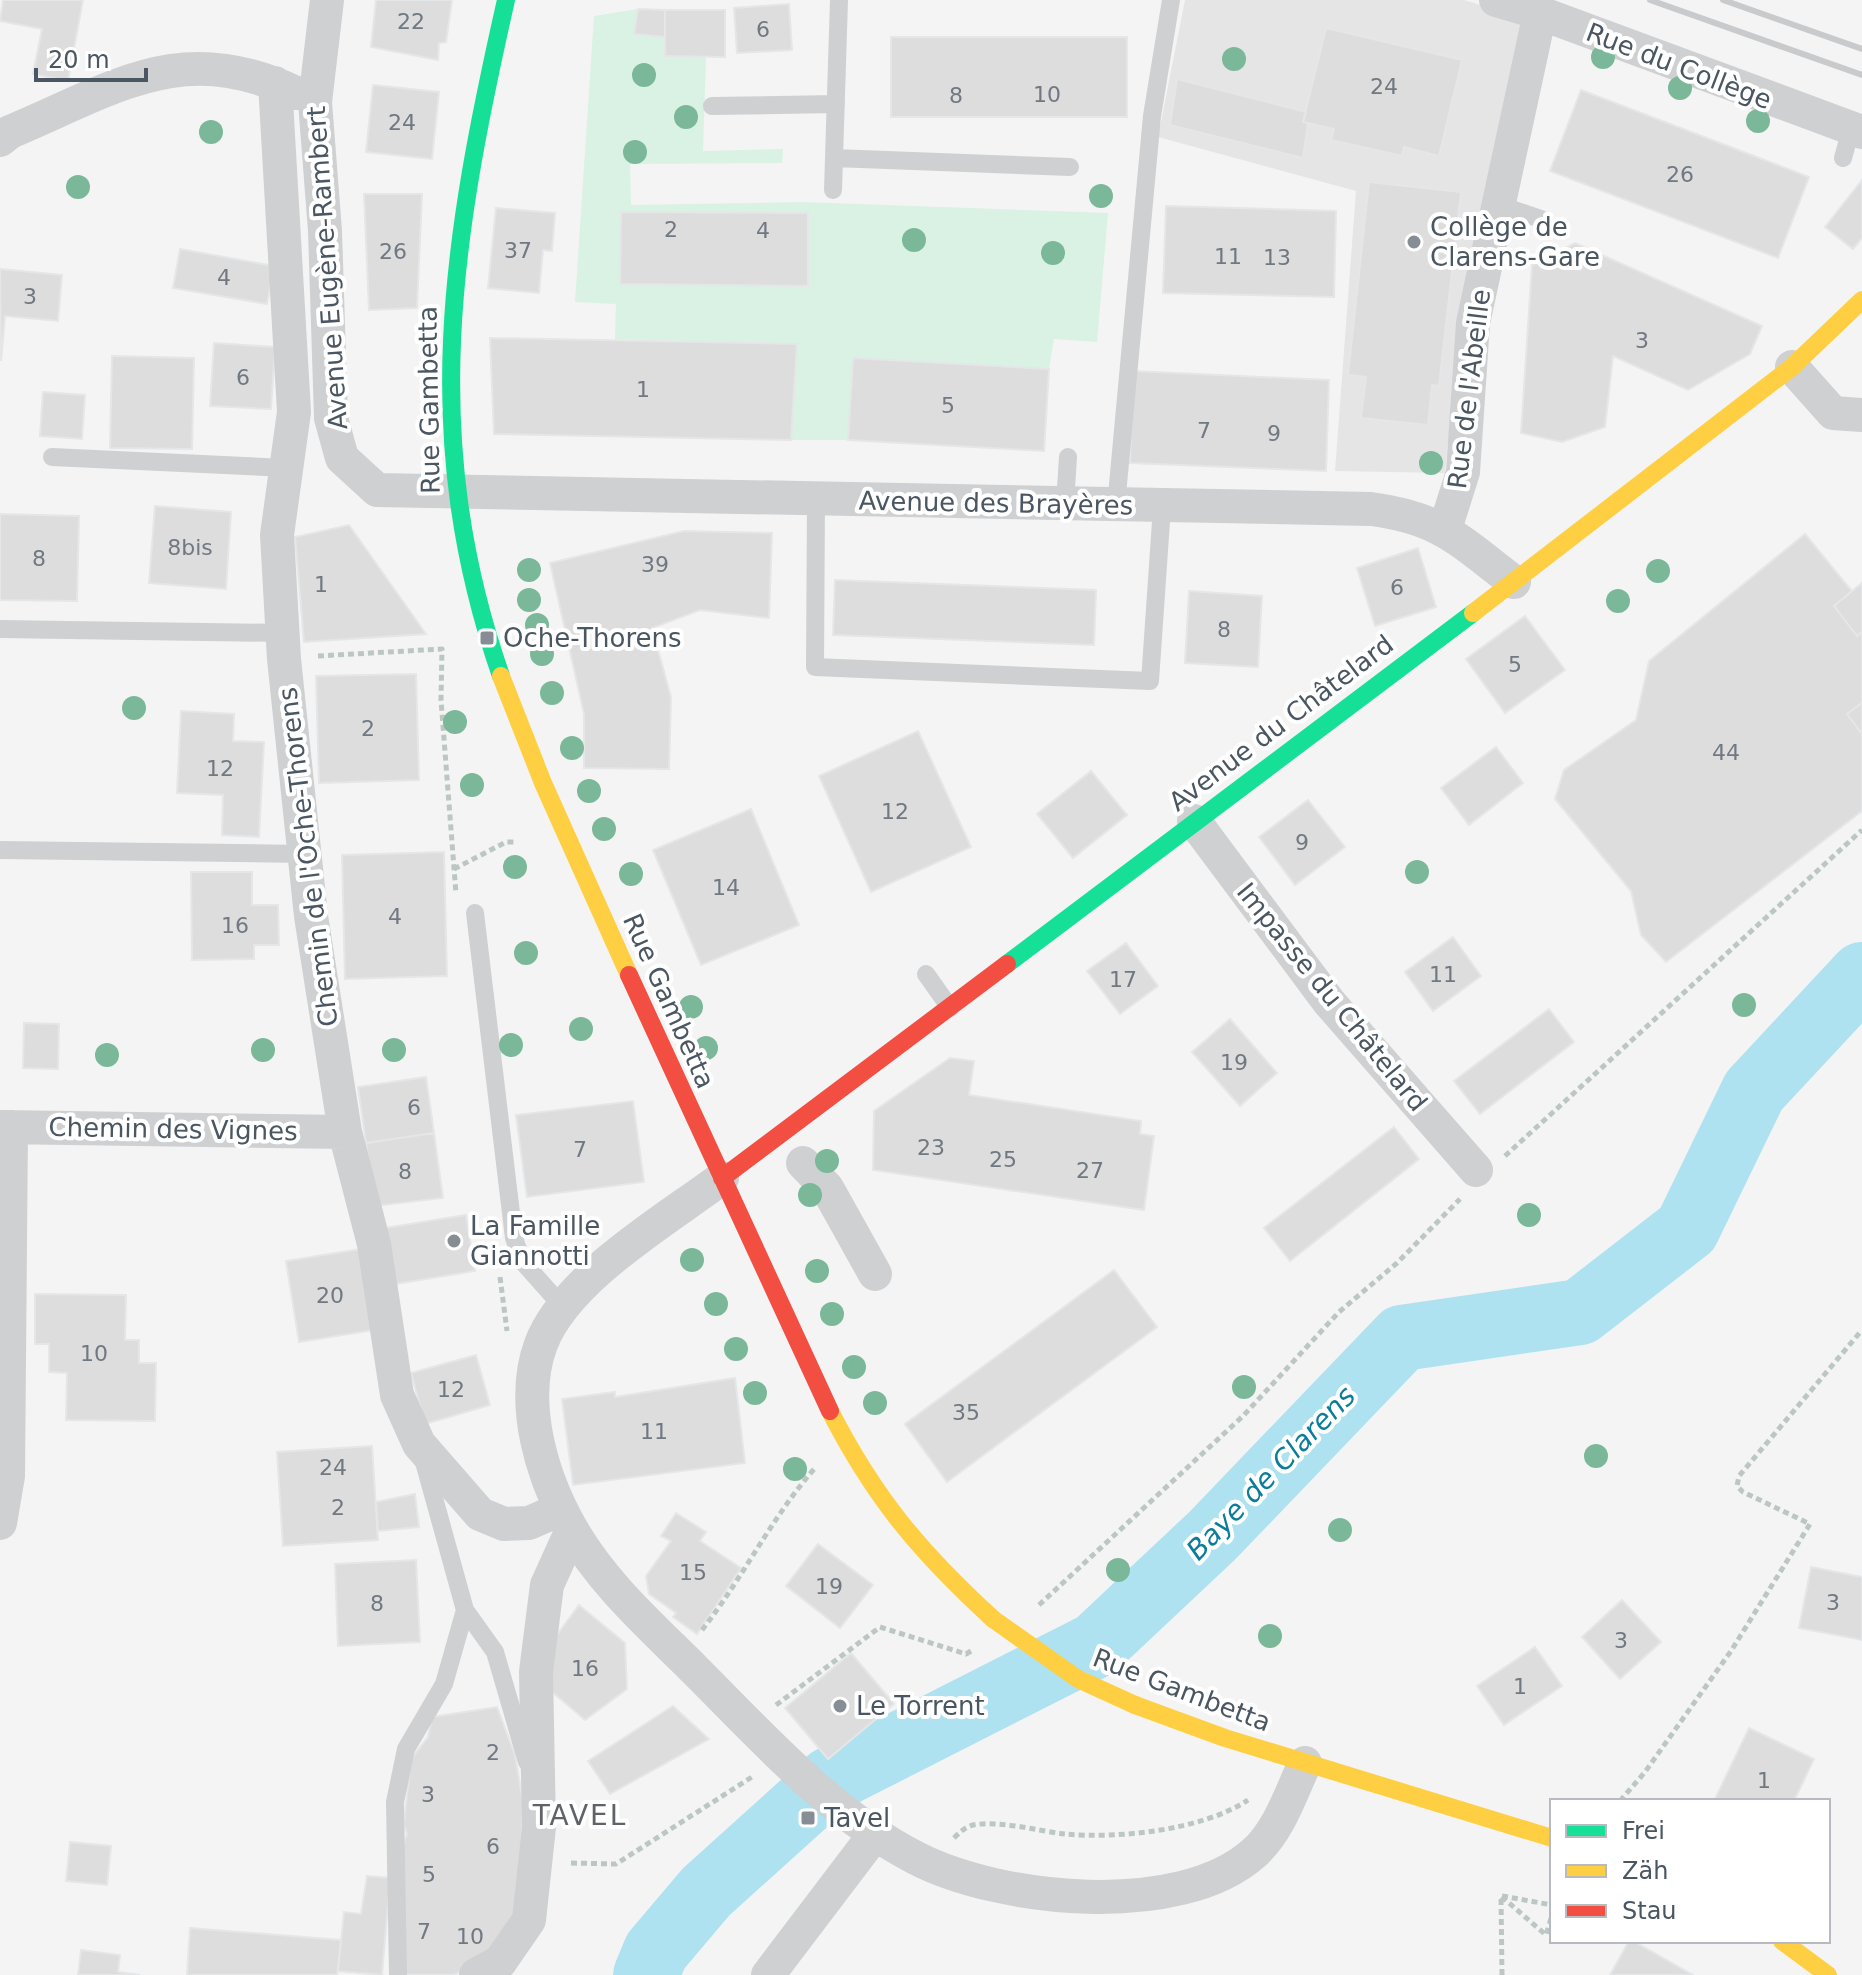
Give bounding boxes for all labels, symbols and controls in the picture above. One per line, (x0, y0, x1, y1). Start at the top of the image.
house number: 22 (397, 9, 425, 34)
house number: 6 (756, 17, 770, 42)
street label: Rue du Collège (1582, 17, 1776, 115)
scale bar (36, 32, 146, 82)
text: 20 m (48, 46, 110, 74)
house number: 24 (1370, 74, 1398, 99)
house number: 10 (1033, 82, 1061, 107)
house number: 8 (949, 83, 963, 108)
street label: Avenue Eugène-Rambert (301, 105, 353, 431)
house number: 24 (388, 110, 416, 135)
house number: 26 (1666, 162, 1694, 187)
place label: Collège de Clarens-Gare (1430, 212, 1600, 272)
house number: 2 (664, 217, 678, 242)
house number: 4 (756, 218, 770, 243)
marker: Collège de Clarens-Gare (1405, 233, 1423, 251)
house number: 37 (504, 238, 532, 263)
house number: 26 (379, 239, 407, 264)
house number: 11 (1214, 244, 1242, 269)
house number: 13 (1263, 245, 1291, 270)
house number: 4 (217, 265, 231, 290)
house number: 3 (23, 284, 37, 309)
street label: Rue de l'Abeille (1442, 288, 1496, 490)
street label: Rue Gambetta (412, 306, 446, 494)
house number: 3 (1635, 328, 1649, 353)
house number: 6 (236, 365, 250, 390)
house number: 1 (636, 377, 650, 402)
house number: 5 (941, 393, 955, 418)
house number: 7 (1197, 418, 1211, 443)
house number: 9 (1267, 421, 1281, 446)
street label: Avenue des Brayères (858, 486, 1134, 520)
house number: 8bis (167, 535, 213, 560)
house number: 8 (32, 546, 46, 571)
house number: 39 (641, 552, 669, 577)
house number: 1 (314, 572, 328, 597)
house number: 6 (1390, 575, 1404, 600)
house number: 8 (1217, 617, 1231, 642)
place label: Oche-Thorens (503, 623, 682, 653)
marker: Oche-Thorens (478, 629, 496, 647)
street label: Avenue du Châtelard (1163, 629, 1399, 817)
house number: 5 (1508, 652, 1522, 677)
street label: Chemin de l'Oche-Thorens (272, 686, 344, 1028)
house number: 2 (361, 716, 375, 741)
house number: 44 (1712, 740, 1740, 765)
house number: 12 (206, 756, 234, 781)
house number: 12 (881, 799, 909, 824)
house number: 9 (1295, 830, 1309, 855)
house number: 14 (712, 875, 740, 900)
street label: Impasse du Châtelard (1231, 877, 1433, 1117)
house number: 4 (388, 904, 402, 929)
street label: Rue Gambetta (617, 909, 721, 1093)
house number: 16 (221, 913, 249, 938)
house number: 11 (1429, 962, 1457, 987)
house number: 17 (1109, 967, 1137, 992)
house number: 19 (1220, 1050, 1248, 1075)
house number: 6 (407, 1095, 421, 1120)
street label: Chemin des Vignes (48, 1112, 298, 1146)
house number: 23 (917, 1135, 945, 1160)
house number: 7 (573, 1137, 587, 1162)
house number: 25 (989, 1147, 1017, 1172)
house number: 27 (1076, 1158, 1104, 1183)
house number: 8 (398, 1159, 412, 1184)
place label: La Famille Giannotti (470, 1211, 600, 1271)
marker: La Famille Giannotti (445, 1232, 463, 1250)
house number: 20 (316, 1283, 344, 1308)
house number: 10 (80, 1341, 108, 1366)
house number: 12 (437, 1377, 465, 1402)
water label: Baye de Clarens (1180, 1379, 1362, 1567)
house number: 35 (952, 1400, 980, 1425)
house number: 11 (640, 1419, 668, 1444)
house number: 24 (319, 1455, 347, 1480)
house number: 2 (331, 1495, 345, 1520)
house number: 15 (679, 1560, 707, 1585)
house number: 19 (815, 1574, 843, 1599)
house number: 3 (1826, 1590, 1840, 1615)
house number: 8 (370, 1591, 384, 1616)
house number: 3 (1614, 1628, 1628, 1653)
street label: Rue Gambetta (1089, 1642, 1275, 1738)
house number: 16 (571, 1656, 599, 1681)
house number: 1 (1513, 1674, 1527, 1699)
place label: Le Torrent (856, 1691, 985, 1721)
marker: Le Torrent (831, 1697, 849, 1715)
house number: 2 (486, 1740, 500, 1765)
house number: 1 (1757, 1768, 1771, 1793)
house number: 3 (421, 1782, 435, 1807)
district label: TAVEL (532, 1799, 627, 1832)
legend (1550, 1799, 1830, 1943)
place label: Tavel (823, 1803, 890, 1833)
marker: Tavel (799, 1809, 817, 1827)
text: Frei (1622, 1817, 1665, 1845)
house number: 6 (486, 1834, 500, 1859)
text: Zäh (1622, 1857, 1668, 1885)
house number: 5 (422, 1862, 436, 1887)
text: Stau (1622, 1897, 1677, 1925)
house number: 7 (417, 1919, 431, 1944)
house number: 10 (456, 1924, 484, 1949)

